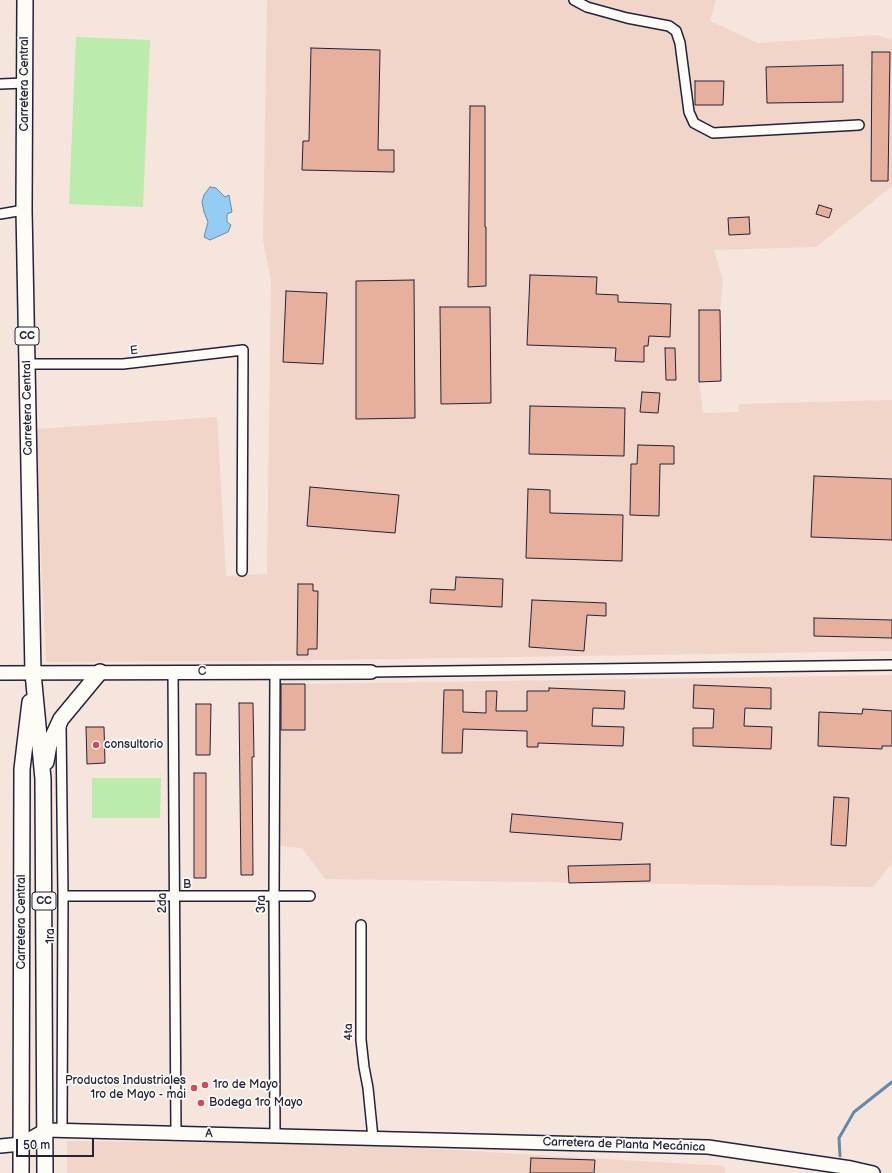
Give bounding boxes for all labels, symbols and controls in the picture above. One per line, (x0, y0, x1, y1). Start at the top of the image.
street label: Carretera Central (18, 36, 32, 132)
road number: CC (15, 327, 39, 345)
street label: E (129, 343, 139, 359)
street label: Carretera Central (20, 360, 36, 456)
street label: C (198, 665, 206, 679)
place label: consultorio (104, 738, 163, 752)
marker: consultorio (91, 740, 101, 750)
street label: Carretera Central (15, 874, 29, 970)
street label: B (183, 878, 191, 892)
road number: CC (32, 892, 56, 910)
street label: 2da (156, 893, 170, 913)
street label: 3ra (255, 895, 269, 913)
street label: 1ra (44, 928, 58, 944)
street label: 4ta (342, 1023, 356, 1041)
place label: Productos Industriales 1ro de Mayo - mai (65, 1074, 186, 1102)
place label: 1ro de Mayo (213, 1078, 278, 1092)
marker: 1ro de Mayo (200, 1080, 210, 1090)
marker: Productos Industriales 1ro de Mayo - mai (189, 1083, 199, 1093)
place label: Bodega 1ro Mayo (209, 1096, 303, 1110)
marker: Bodega 1ro Mayo (196, 1098, 206, 1108)
street label: A (205, 1127, 213, 1141)
scale bar (18, 1131, 96, 1157)
street label: Carretera de Planta Mecánica (542, 1135, 706, 1155)
text: 50 m (23, 1138, 50, 1153)

